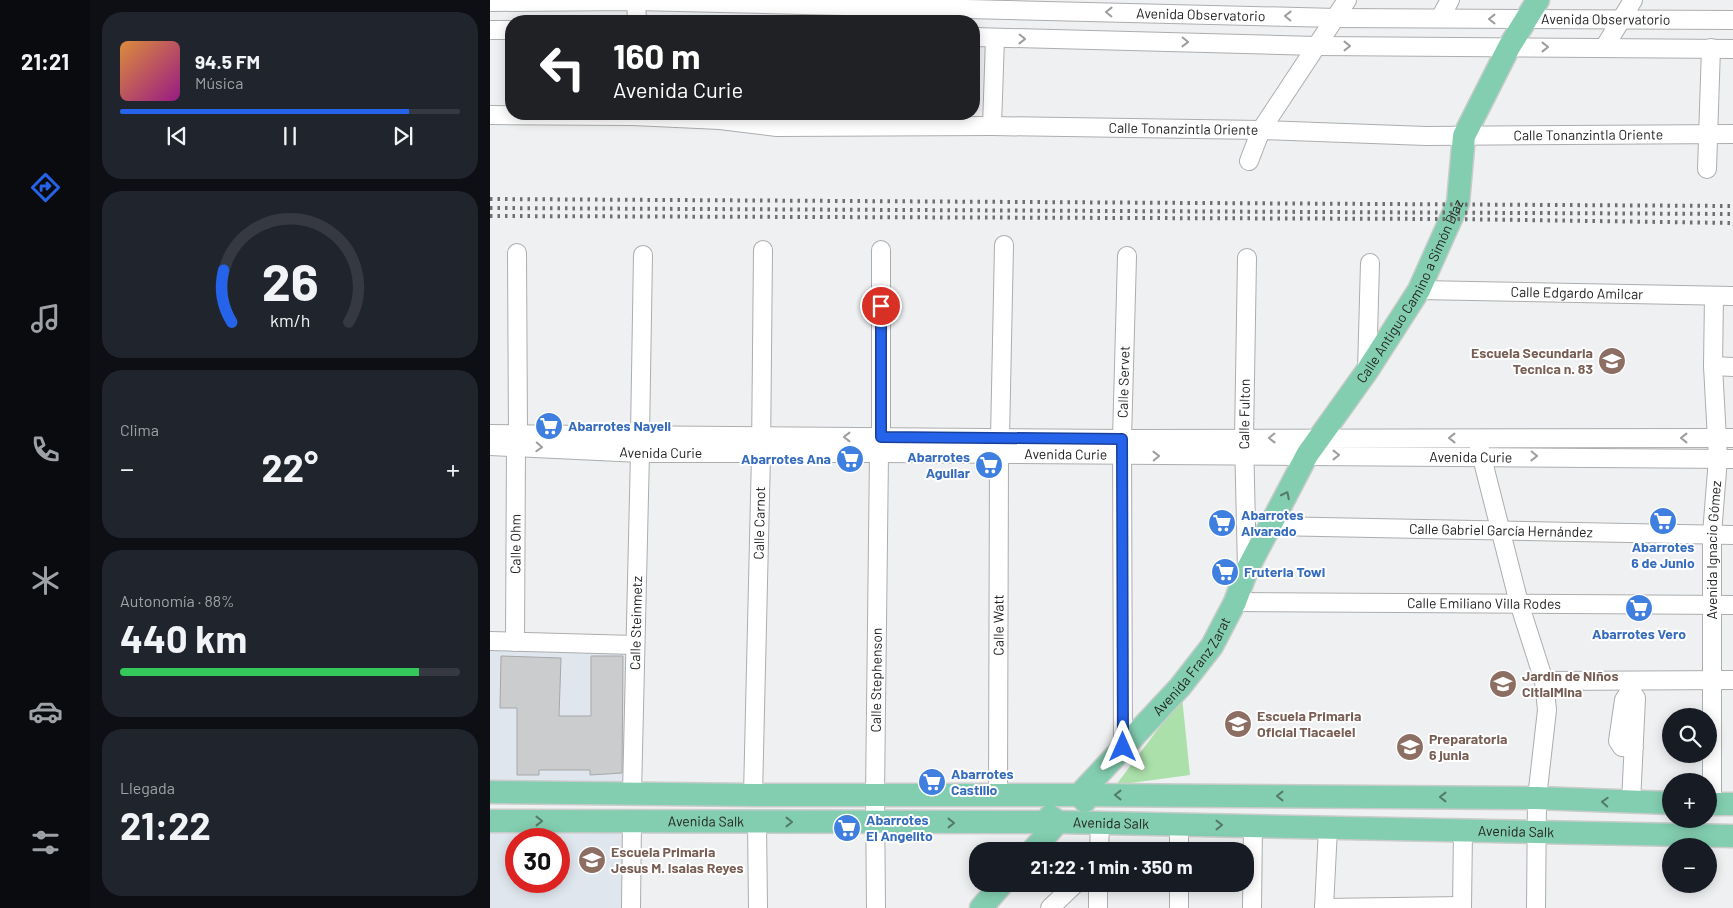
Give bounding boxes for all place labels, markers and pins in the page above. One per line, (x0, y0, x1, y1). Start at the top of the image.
pin (860, 285, 902, 327)
place label: Escuela Secundaria Tecnica n. 83 (1471, 344, 1593, 377)
school or university icon: Escuela Secundaria Tecnica n. 83 (1597, 346, 1627, 376)
supermarket icon: Abarrotes Nayeli (534, 411, 564, 441)
place label: Abarrotes Nayeli (568, 417, 671, 434)
supermarket icon: Abarrotes Ana (835, 444, 865, 474)
place label: Abarrotes Aguilar (907, 448, 971, 481)
place label: Abarrotes Ana (741, 450, 831, 467)
supermarket icon: Abarrotes Aguilar (974, 450, 1004, 480)
place label: Abarrotes Alvarado (1241, 506, 1304, 539)
supermarket icon: Abarrotes 6 de Junio (1648, 506, 1678, 536)
supermarket icon: Abarrotes Alvarado (1207, 508, 1237, 538)
place label: Abarrotes 6 de Junio (1631, 538, 1695, 571)
supermarket icon: Fruteria Towi (1210, 557, 1240, 587)
place label: Fruteria Towi (1244, 563, 1325, 580)
supermarket icon: Abarrotes Vero (1624, 593, 1654, 623)
place label: Abarrotes Vero (1592, 625, 1686, 642)
place label: Jardin de Niños CitlalMina (1522, 667, 1618, 700)
school or university icon: Jardin de Niños CitlalMina (1488, 669, 1518, 699)
place label: Escuela Primaria Oficial Tlacaelel (1257, 707, 1361, 740)
school or university icon: Escuela Primaria Oficial Tlacaelel (1223, 709, 1253, 739)
place label: Preparatoria 6 junia (1429, 730, 1507, 763)
school or university icon: Preparatoria 6 junia (1395, 732, 1425, 762)
place label: Abarrotes Castillo (951, 765, 1014, 798)
supermarket icon: Abarrotes Castillo (917, 767, 947, 797)
place label: Abarrotes El Angelito (866, 811, 933, 844)
supermarket icon: Abarrotes El Angelito (832, 813, 862, 843)
place label: Escuela Primaria Jesus M. Isaias Reyes (611, 843, 744, 876)
school or university icon: Escuela Primaria Jesus M. Isaias Reyes (577, 845, 607, 875)

